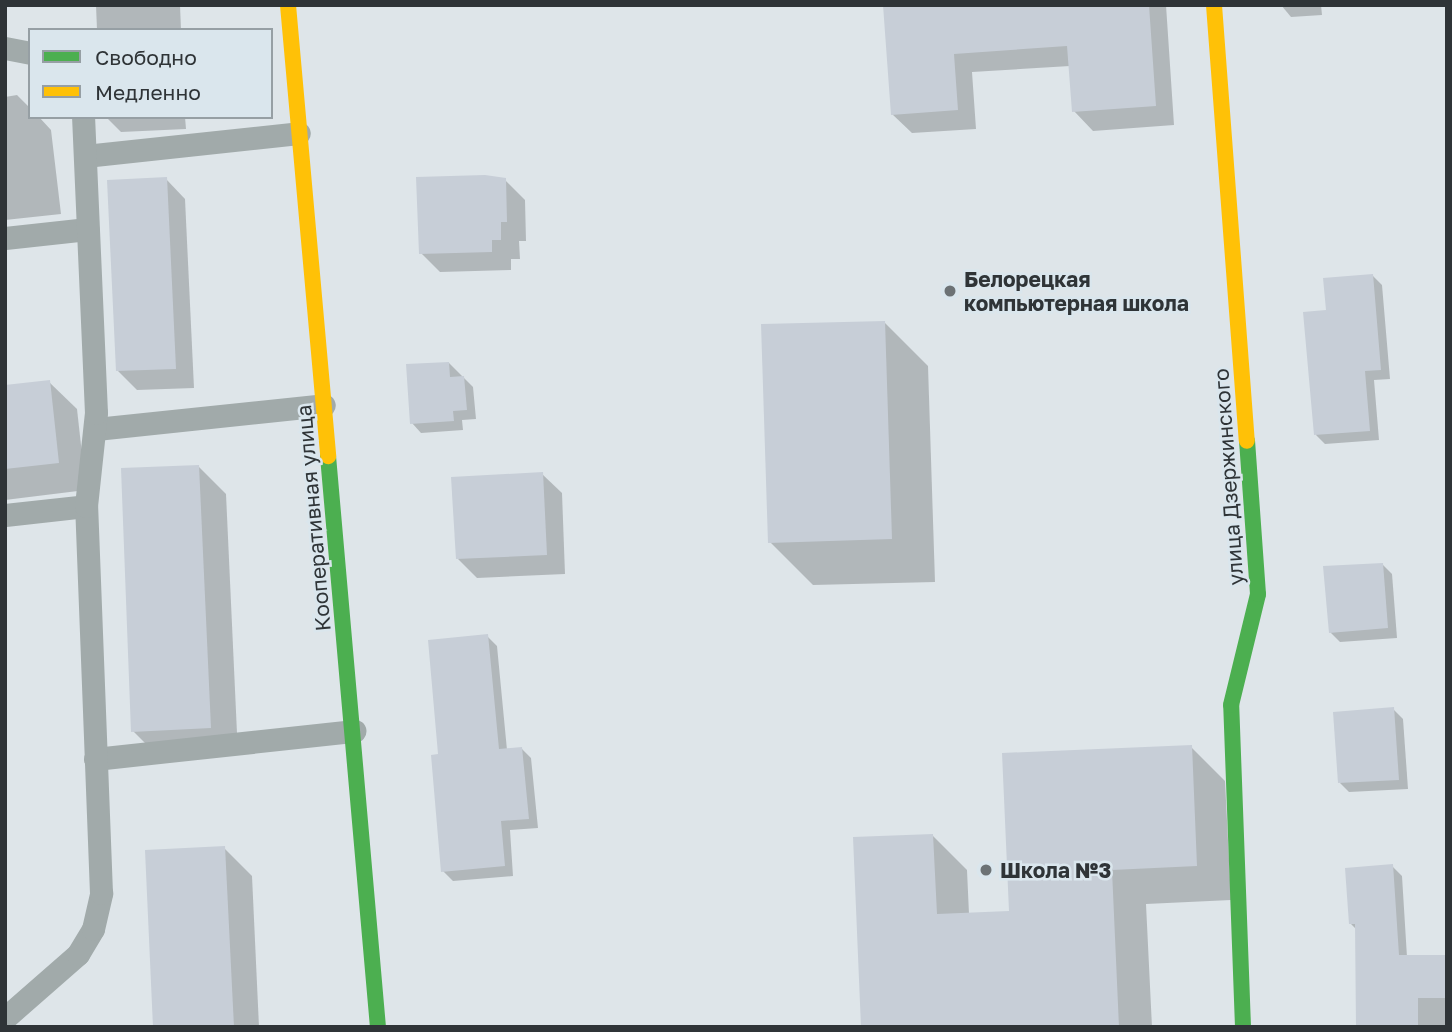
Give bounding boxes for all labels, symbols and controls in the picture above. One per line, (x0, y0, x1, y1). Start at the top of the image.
legend (28, 28, 273, 119)
text: Свободно (95, 44, 197, 70)
text: Медленно (95, 79, 201, 105)
place label: Белорецкая компьютерная школа (964, 266, 1189, 316)
marker: Белорецкая компьютерная школа (942, 283, 958, 299)
street label: улица Дзержинского (1208, 368, 1248, 586)
street label: Кооперативная улица (291, 404, 335, 632)
place label: Школа №3 (1000, 857, 1111, 883)
marker: Школа №3 (978, 862, 994, 878)

